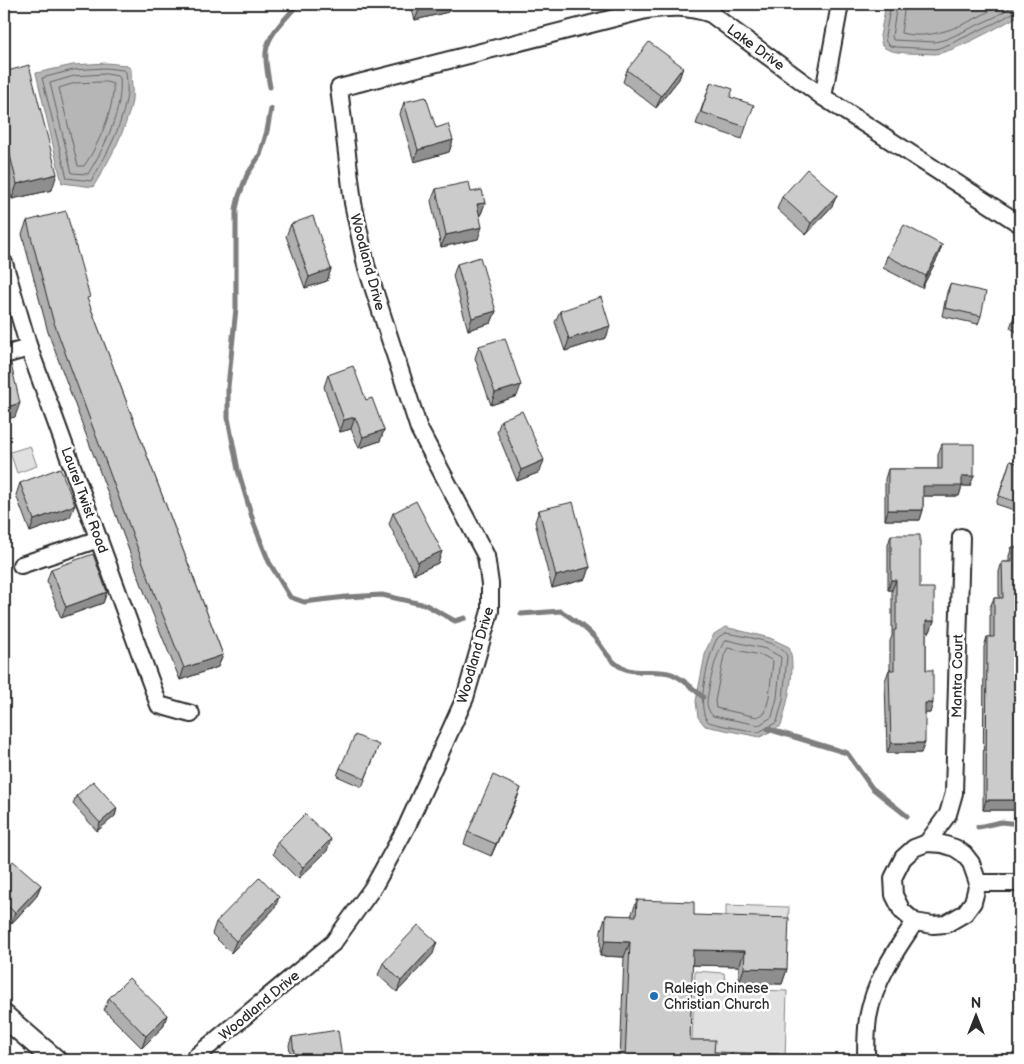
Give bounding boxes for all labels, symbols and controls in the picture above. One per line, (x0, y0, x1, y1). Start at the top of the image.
street label: Lake Drive (724, 21, 788, 74)
street label: Woodland Drive (346, 212, 389, 312)
street label: Laurel Twist Road (57, 445, 112, 556)
street label: Woodland Drive (454, 605, 497, 705)
street label: Mantra Court (948, 633, 967, 718)
street label: Woodland Drive (216, 967, 303, 1044)
place label: Raleigh Chinese Christian Church (664, 980, 770, 1013)
marker: Raleigh Chinese Christian Church (648, 990, 660, 1002)
north arrow (952, 992, 1002, 1042)
text: N (971, 995, 981, 1012)

